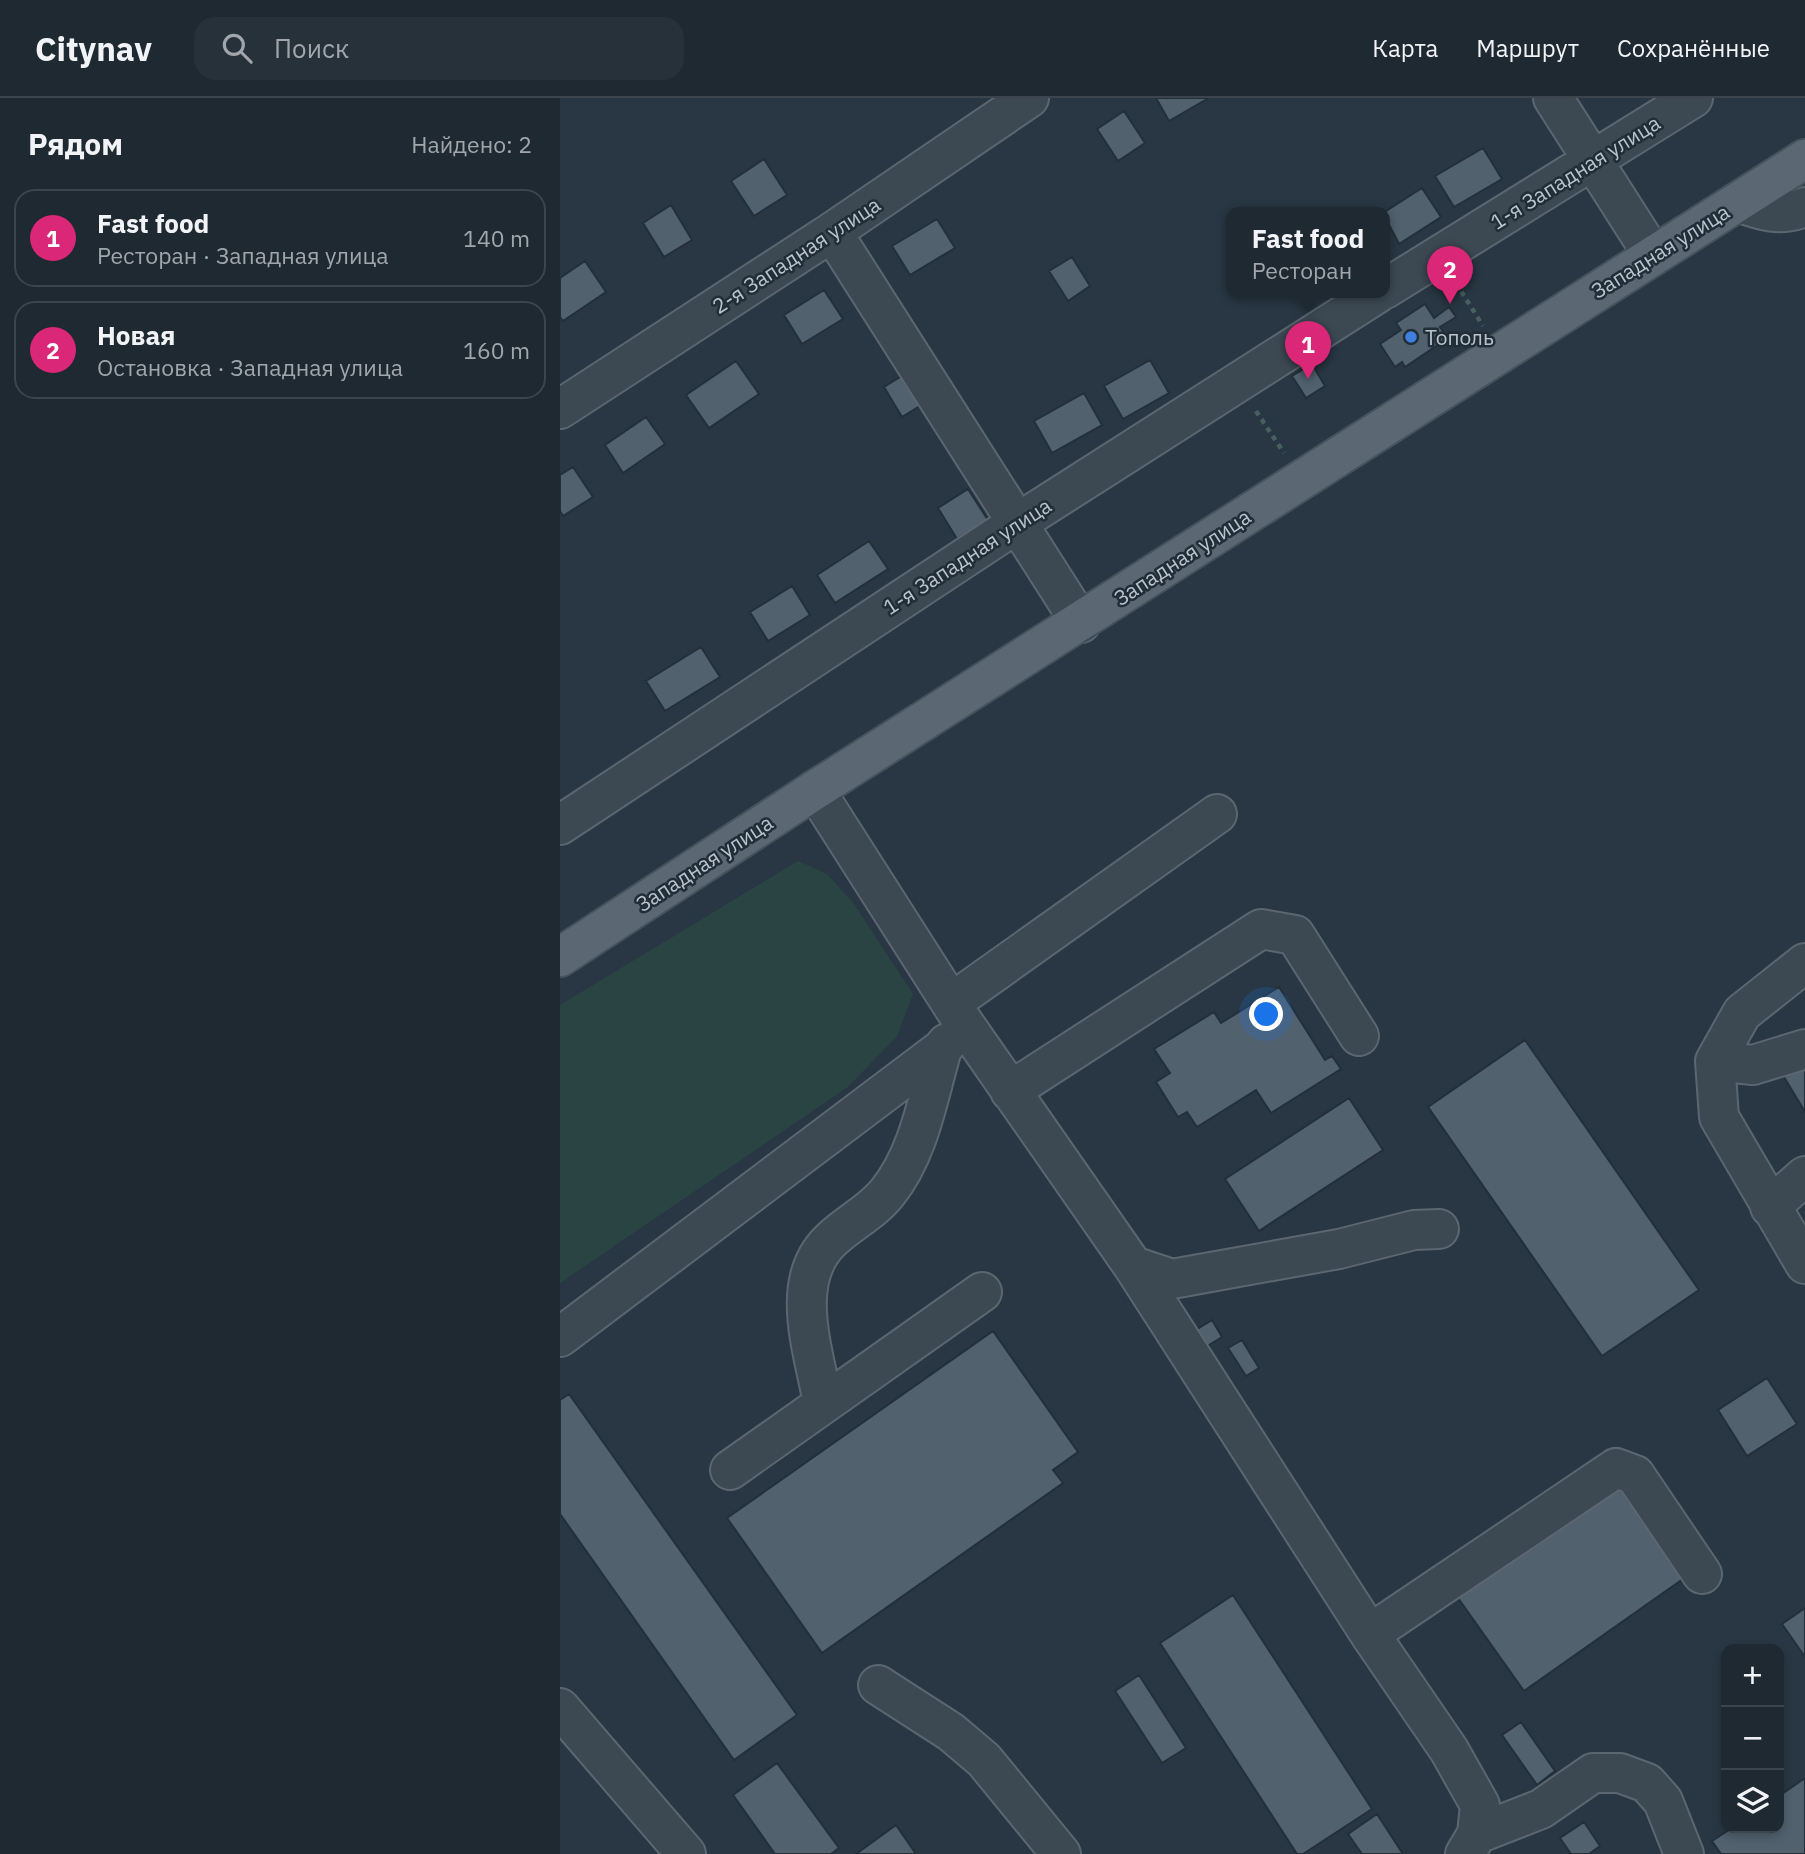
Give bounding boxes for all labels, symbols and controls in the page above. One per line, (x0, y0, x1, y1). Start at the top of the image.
search box (194, 17, 684, 80)
text: Citynav (35, 27, 152, 70)
icon: search (218, 29, 256, 67)
text: Поиск (274, 31, 349, 65)
text: Карта (1372, 32, 1438, 64)
text: Маршрут (1476, 32, 1579, 64)
text: Сохранённые (1617, 32, 1770, 64)
street label: 1-я Западная улица (1485, 108, 1665, 236)
text: Рядом (28, 124, 123, 163)
text: Найдено: 2 (411, 129, 532, 159)
street label: 2-я Западная улица (707, 190, 885, 320)
street label: Западная улица (1586, 197, 1734, 305)
text: Fast food (97, 206, 209, 240)
popup (1226, 207, 1390, 298)
text: Fast food (1252, 221, 1364, 255)
text: 1 (46, 223, 60, 253)
text: 140 m (463, 223, 530, 253)
text: Ресторан · Западная улица (97, 240, 389, 270)
pin: 2 (1427, 246, 1473, 304)
text: Ресторан (1252, 255, 1352, 285)
text: Новая (97, 318, 175, 352)
pin: 1 (1285, 321, 1331, 379)
place label: Тополь (1425, 323, 1494, 351)
marker: Тополь (1403, 329, 1419, 345)
text: 2 (46, 335, 60, 365)
text: 160 m (463, 335, 530, 365)
text: Остановка · Западная улица (97, 352, 403, 382)
street label: 1-я Западная улица (878, 491, 1056, 621)
street label: Западная улица (1108, 502, 1256, 612)
street label: Западная улица (630, 808, 778, 918)
your location (1249, 997, 1283, 1031)
map controls (1721, 1644, 1784, 1833)
button: + (1721, 1644, 1784, 1707)
button: − (1721, 1707, 1784, 1770)
button: layers (1721, 1770, 1784, 1833)

